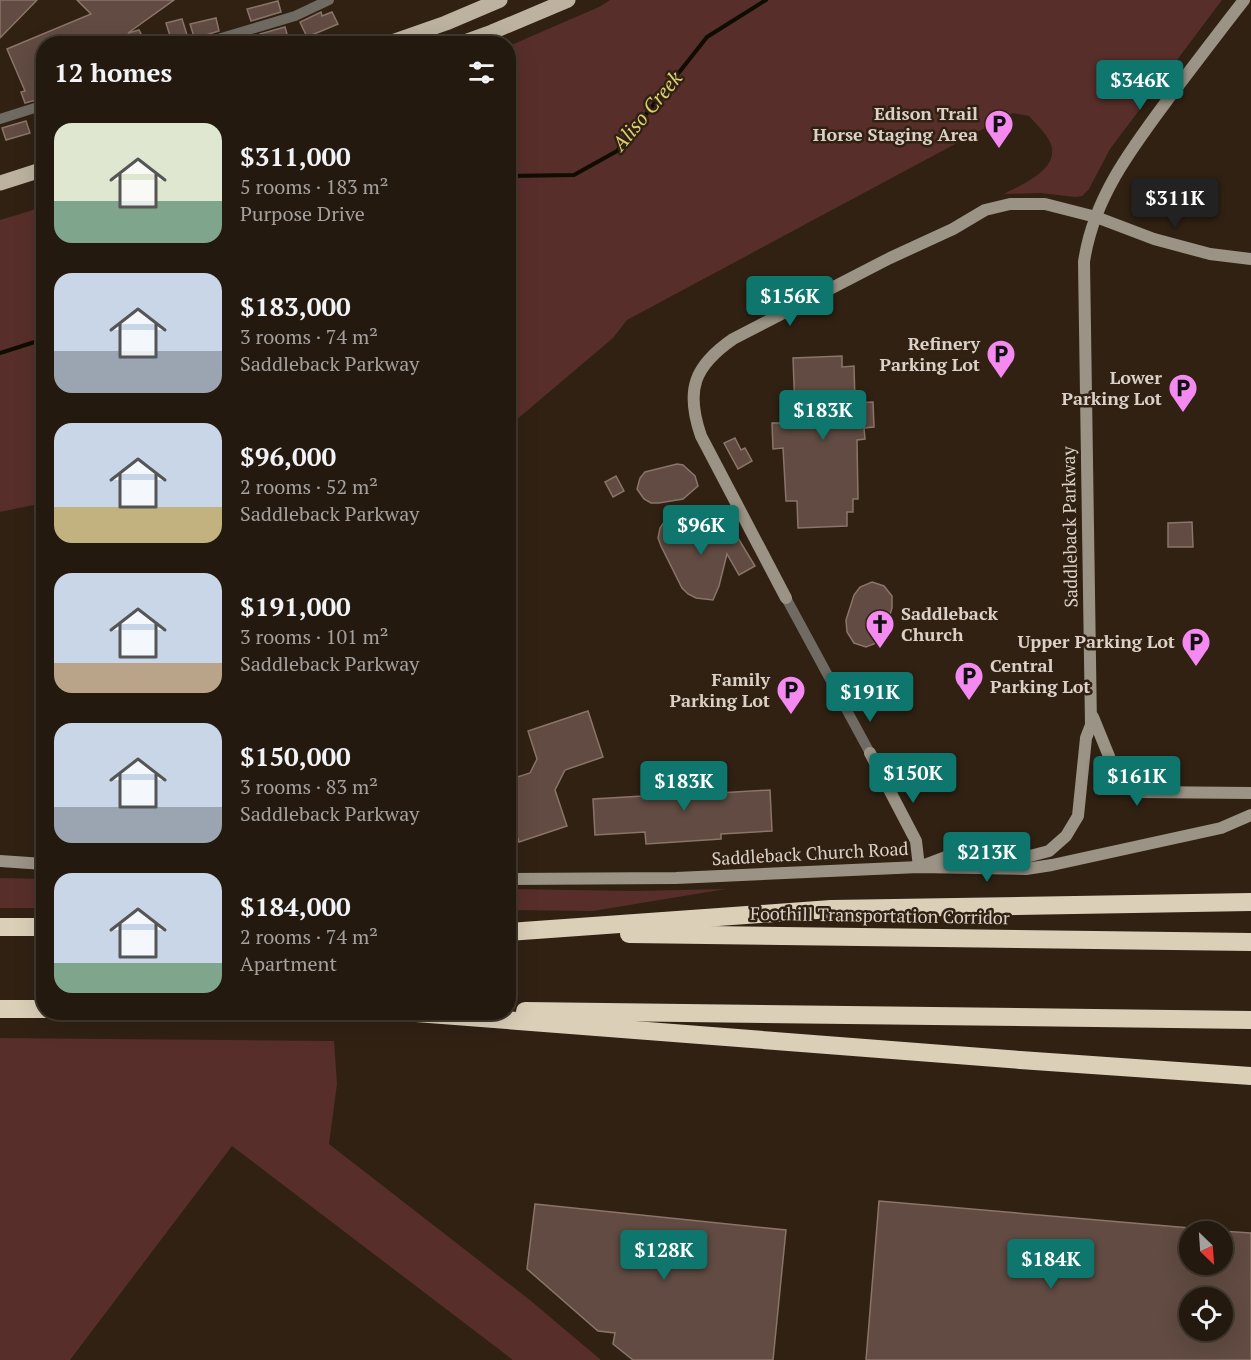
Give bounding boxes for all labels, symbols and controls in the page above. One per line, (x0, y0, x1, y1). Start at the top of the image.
text: 12 homes (54, 55, 172, 89)
icon: filters (465, 56, 498, 89)
pin: $346K (1098, 60, 1182, 111)
water label: Aliso Creek (605, 65, 688, 157)
text: $346K (1110, 66, 1170, 93)
place label: Edison Trail Horse Staging Area (813, 101, 978, 146)
parking icon: Edison Trail Horse Staging Area (983, 108, 1015, 150)
text: $311,000 (240, 139, 351, 173)
icon: home (102, 147, 174, 219)
text: 5 rooms · 183 m² (240, 173, 388, 200)
pin: $311K (1133, 178, 1217, 229)
text: $311K (1145, 184, 1205, 211)
text: Purpose Drive (240, 200, 365, 227)
pin: $156K (748, 276, 832, 327)
text: $156K (760, 282, 820, 309)
text: $183,000 (240, 289, 351, 323)
icon: home (102, 297, 174, 369)
text: 3 rooms · 74 m² (240, 323, 378, 350)
place label: Refinery Parking Lot (879, 331, 980, 376)
parking icon: Refinery Parking Lot (985, 338, 1017, 380)
text: Saddleback Parkway (240, 350, 419, 377)
place label: Lower Parking Lot (1061, 365, 1162, 410)
parking icon: Lower Parking Lot (1167, 372, 1199, 414)
pin: $183K (781, 390, 865, 441)
text: $183K (793, 396, 853, 423)
text: $96,000 (240, 439, 336, 473)
street label: Saddleback Parkway (1056, 445, 1082, 608)
icon: home (102, 447, 174, 519)
text: 2 rooms · 52 m² (240, 473, 378, 500)
text: Saddleback Parkway (240, 500, 419, 527)
pin: $96K (665, 505, 737, 556)
text: $96K (677, 511, 725, 538)
text: $191,000 (240, 589, 351, 623)
icon: home (102, 597, 174, 669)
place label: Saddleback Church (901, 601, 999, 646)
church icon: Saddleback Church (864, 608, 896, 650)
text: 3 rooms · 101 m² (240, 623, 388, 650)
parking icon: Upper Parking Lot (1180, 626, 1212, 668)
place label: Upper Parking Lot (1017, 629, 1175, 653)
text: Saddleback Parkway (240, 650, 419, 677)
place label: Central Parking Lot (990, 653, 1091, 698)
parking icon: Central Parking Lot (953, 660, 985, 702)
place label: Family Parking Lot (669, 667, 770, 712)
pin: $191K (828, 672, 912, 723)
parking icon: Family Parking Lot (775, 674, 807, 716)
text: $191K (840, 678, 900, 705)
text: $150,000 (240, 739, 351, 773)
icon: home (102, 747, 174, 819)
pin: $150K (871, 753, 955, 804)
pin: $161K (1095, 756, 1179, 807)
text: $150K (883, 759, 943, 786)
pin: $183K (642, 761, 726, 812)
text: $161K (1107, 762, 1167, 789)
text: $183K (654, 767, 714, 794)
text: 3 rooms · 83 m² (240, 773, 378, 800)
text: Saddleback Parkway (240, 800, 419, 827)
pin: $213K (945, 832, 1029, 883)
street label: Saddleback Church Road (711, 836, 909, 870)
text: $213K (957, 838, 1017, 865)
text: $184,000 (240, 889, 351, 923)
icon: home (102, 897, 174, 969)
street label: Foothill Transportation Corridor (750, 901, 1010, 929)
text: 2 rooms · 74 m² (240, 923, 378, 950)
text: Apartment (240, 950, 337, 977)
north arrow (1179, 1221, 1233, 1275)
map controls (1179, 1221, 1233, 1341)
pin: $128K (622, 1230, 706, 1281)
text: $128K (634, 1236, 694, 1263)
pin: $184K (1009, 1239, 1093, 1290)
text: $184K (1021, 1245, 1081, 1272)
button: locate (1179, 1287, 1233, 1341)

